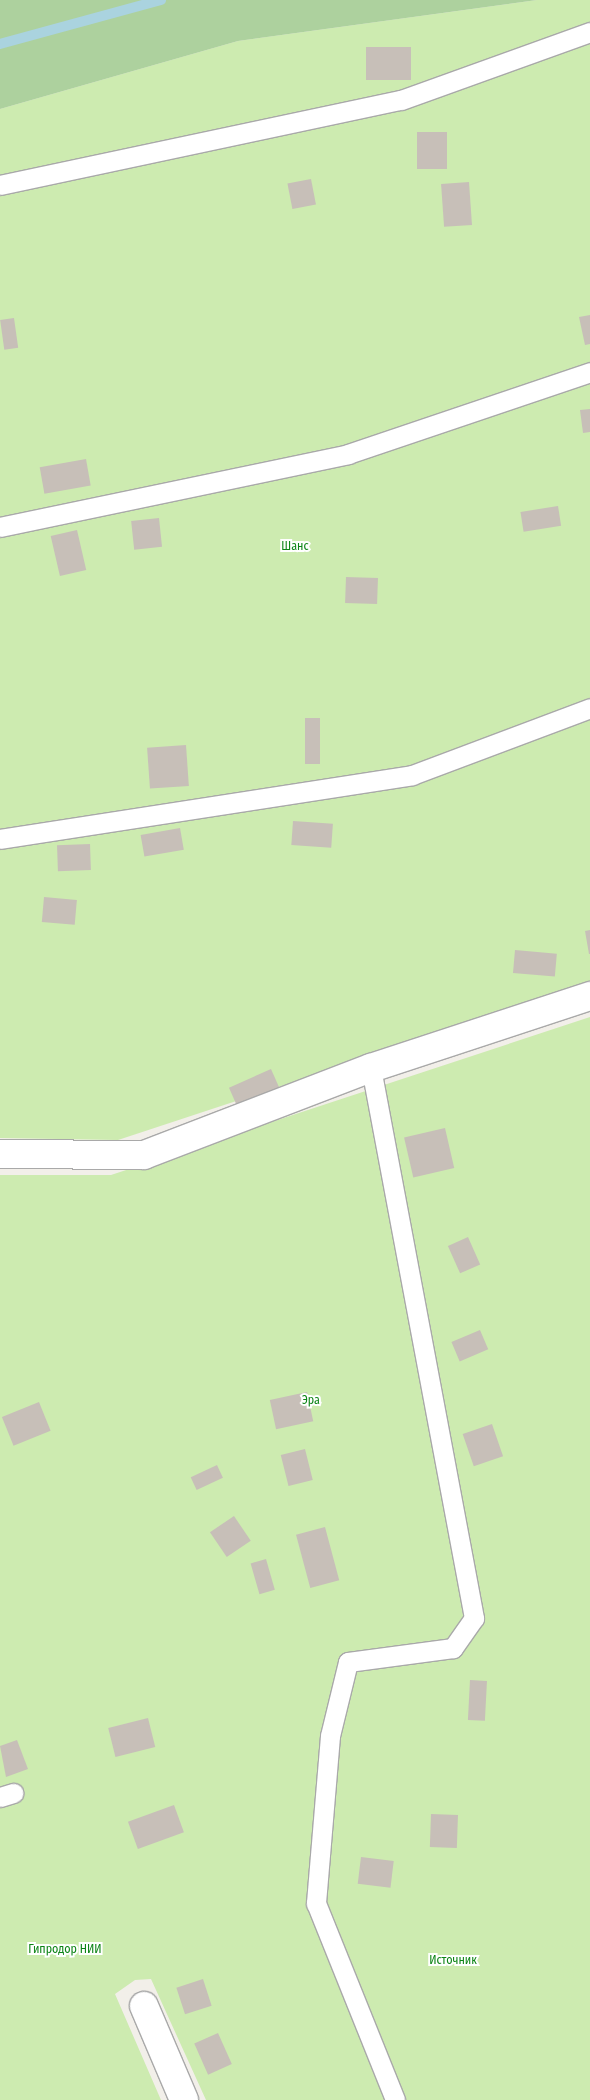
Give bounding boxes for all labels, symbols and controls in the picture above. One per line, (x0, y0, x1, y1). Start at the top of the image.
park label: Шанс (281, 540, 309, 554)
park label: Эра (302, 1394, 320, 1408)
park label: Гипродор НИИ (28, 1943, 102, 1957)
park label: Источник (429, 1954, 477, 1968)

